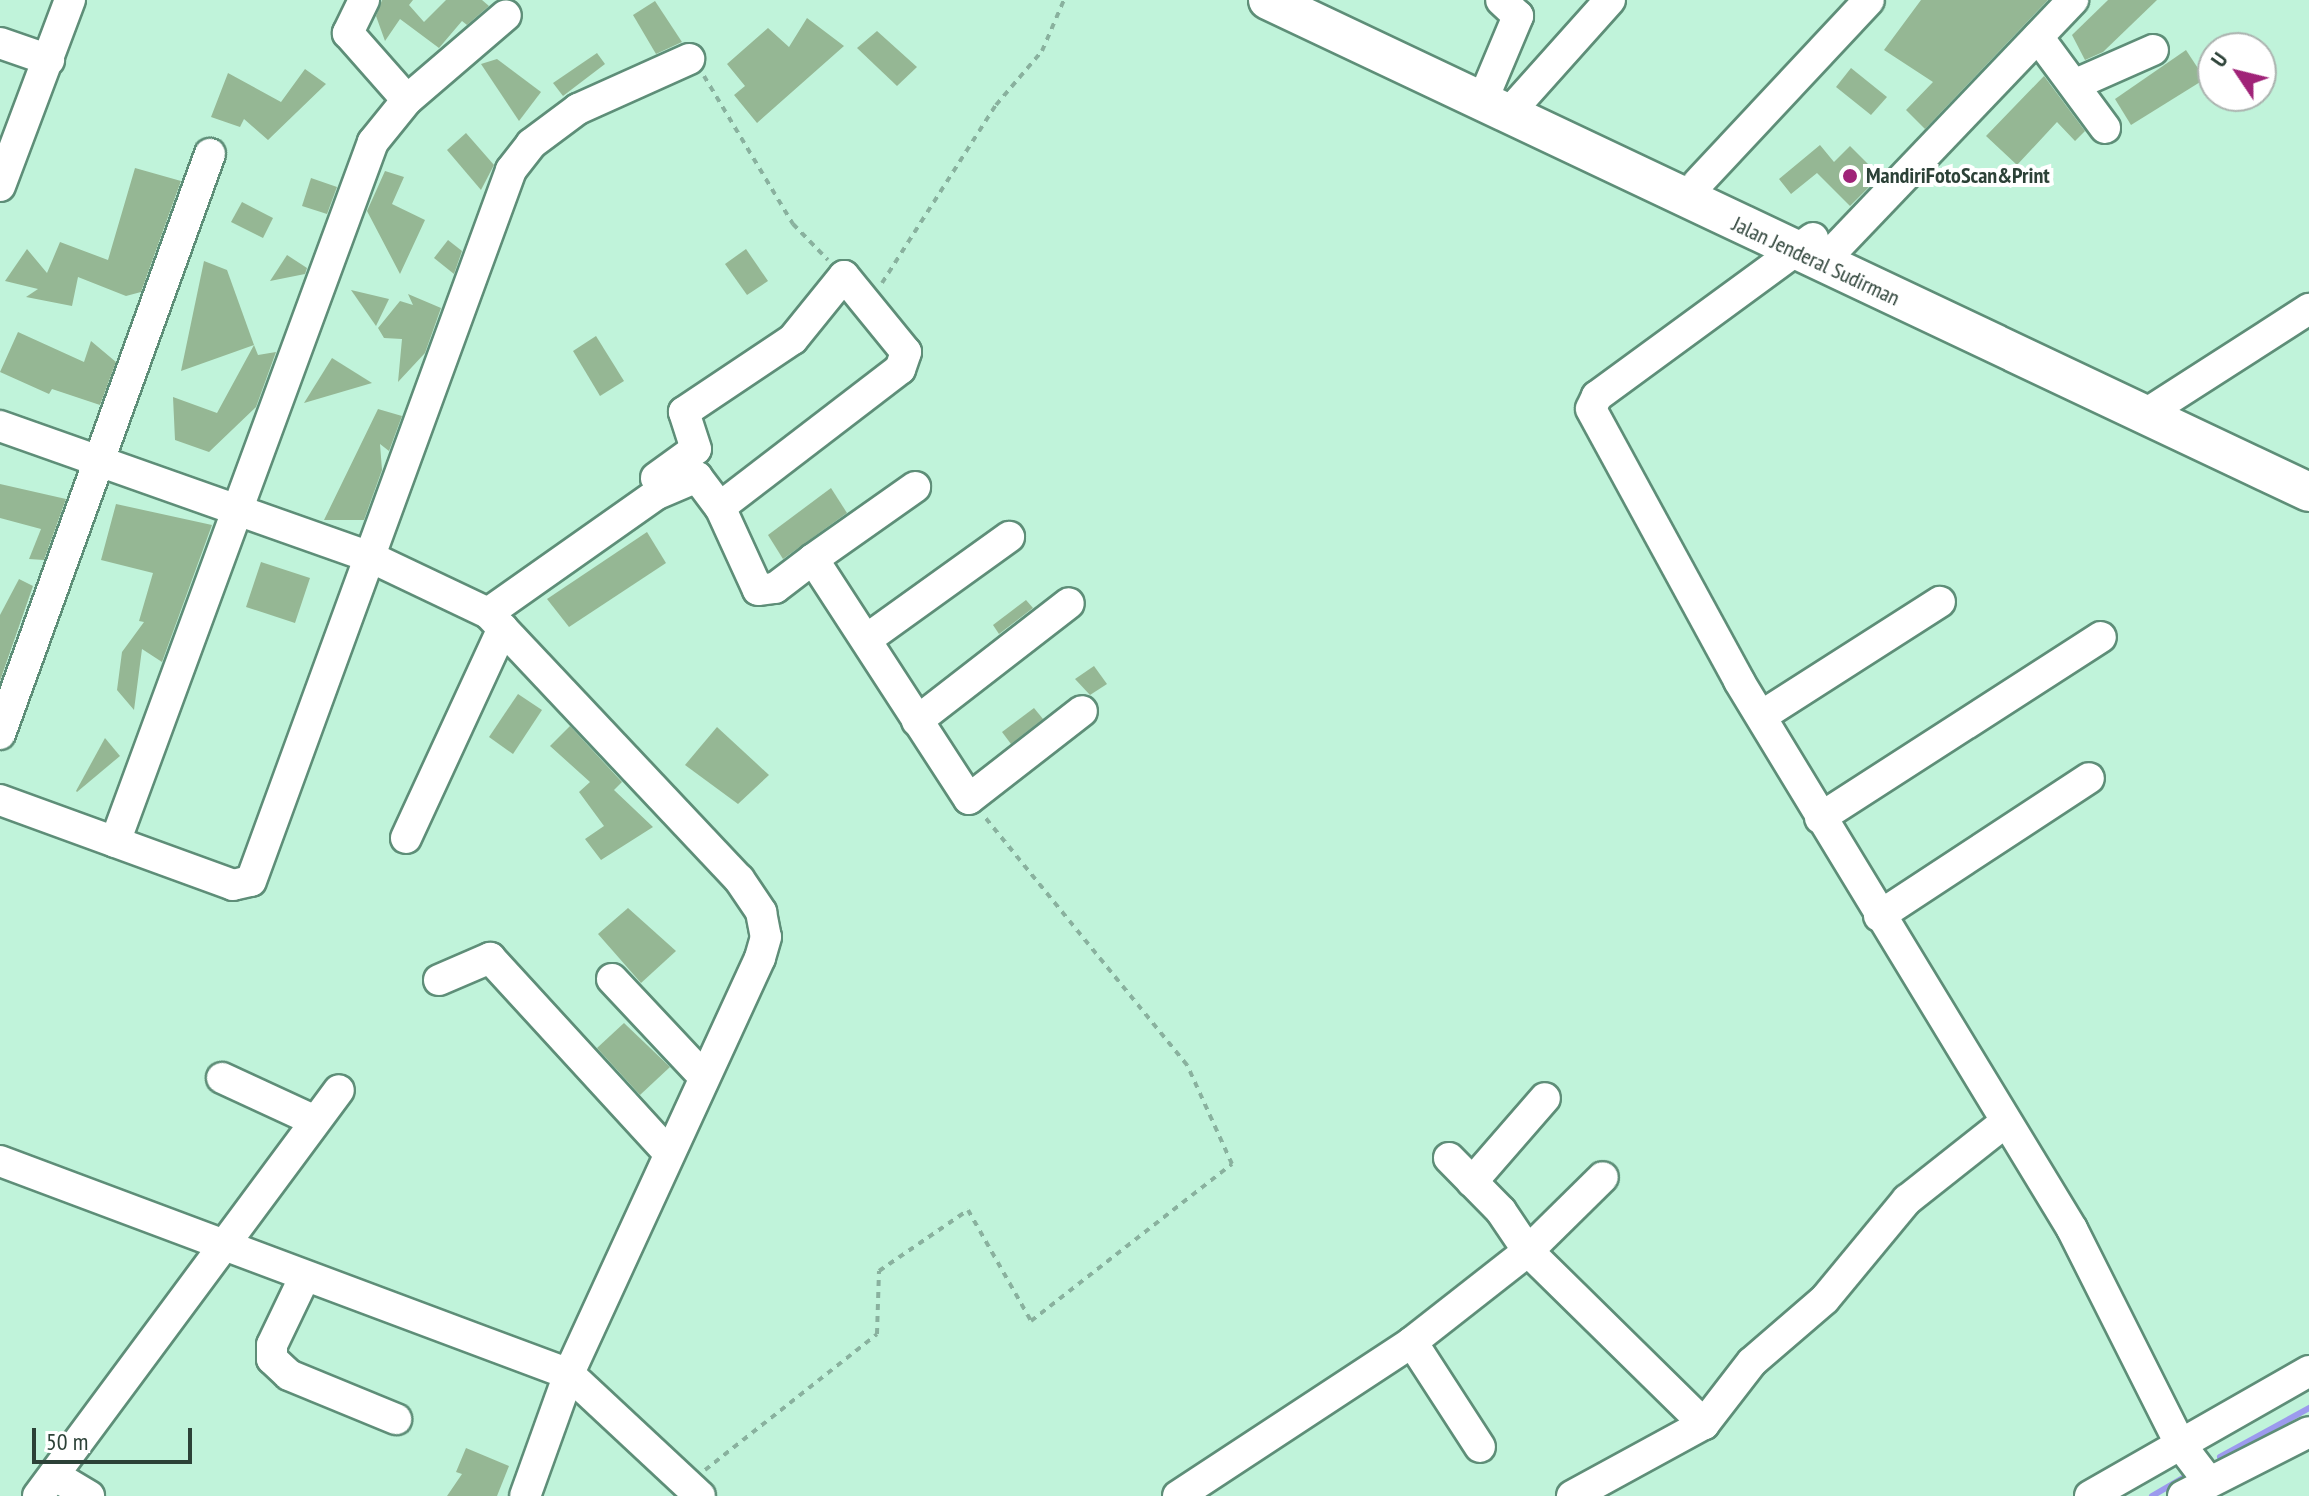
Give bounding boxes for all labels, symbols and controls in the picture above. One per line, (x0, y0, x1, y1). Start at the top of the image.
north arrow (2197, 32, 2277, 112)
text: U (2204, 47, 2234, 72)
place label: MandiriFotoScan&Print (1866, 163, 2050, 189)
marker: MandiriFotoScan&Print (1841, 167, 1859, 185)
street label: Jalan Jenderal Sudirman (1728, 211, 1904, 311)
scale bar (36, 1412, 196, 1462)
text: 50 m (46, 1426, 88, 1457)

